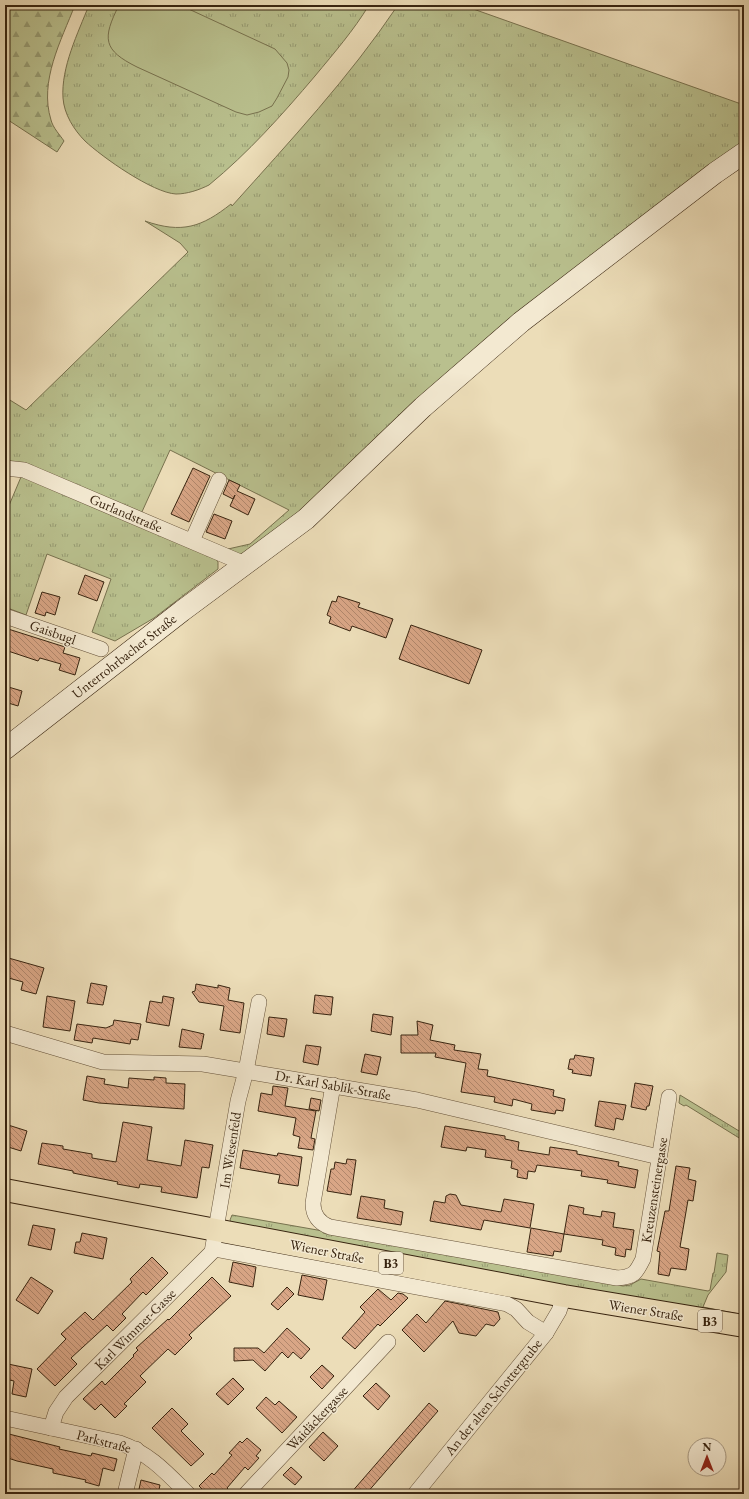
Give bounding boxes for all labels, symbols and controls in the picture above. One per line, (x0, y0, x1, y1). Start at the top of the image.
street label: Gurlandstraße (87, 490, 166, 537)
street label: Unterrohrbacher Straße (68, 609, 180, 702)
street label: Gaisbugl (27, 616, 79, 648)
street label: Dr. Karl Sablik-Straße (274, 1066, 393, 1104)
street label: Im Wiesenfeld (215, 1110, 245, 1190)
street label: Kreuzensteinergasse (637, 1135, 671, 1244)
street label: Wiener Straße (288, 1235, 366, 1267)
road number: B3 (379, 1252, 403, 1274)
street label: Karl Wimmer-Gasse (90, 1284, 180, 1374)
street label: Wiener Straße (607, 1295, 685, 1325)
road number: B3 (698, 1310, 722, 1332)
street label: An der alten Schottergrube (440, 1335, 546, 1460)
street label: Waidäckergasse (283, 1382, 352, 1454)
street label: Parkstraße (75, 1425, 134, 1457)
north arrow (687, 1437, 727, 1477)
text: N (703, 1440, 712, 1454)

